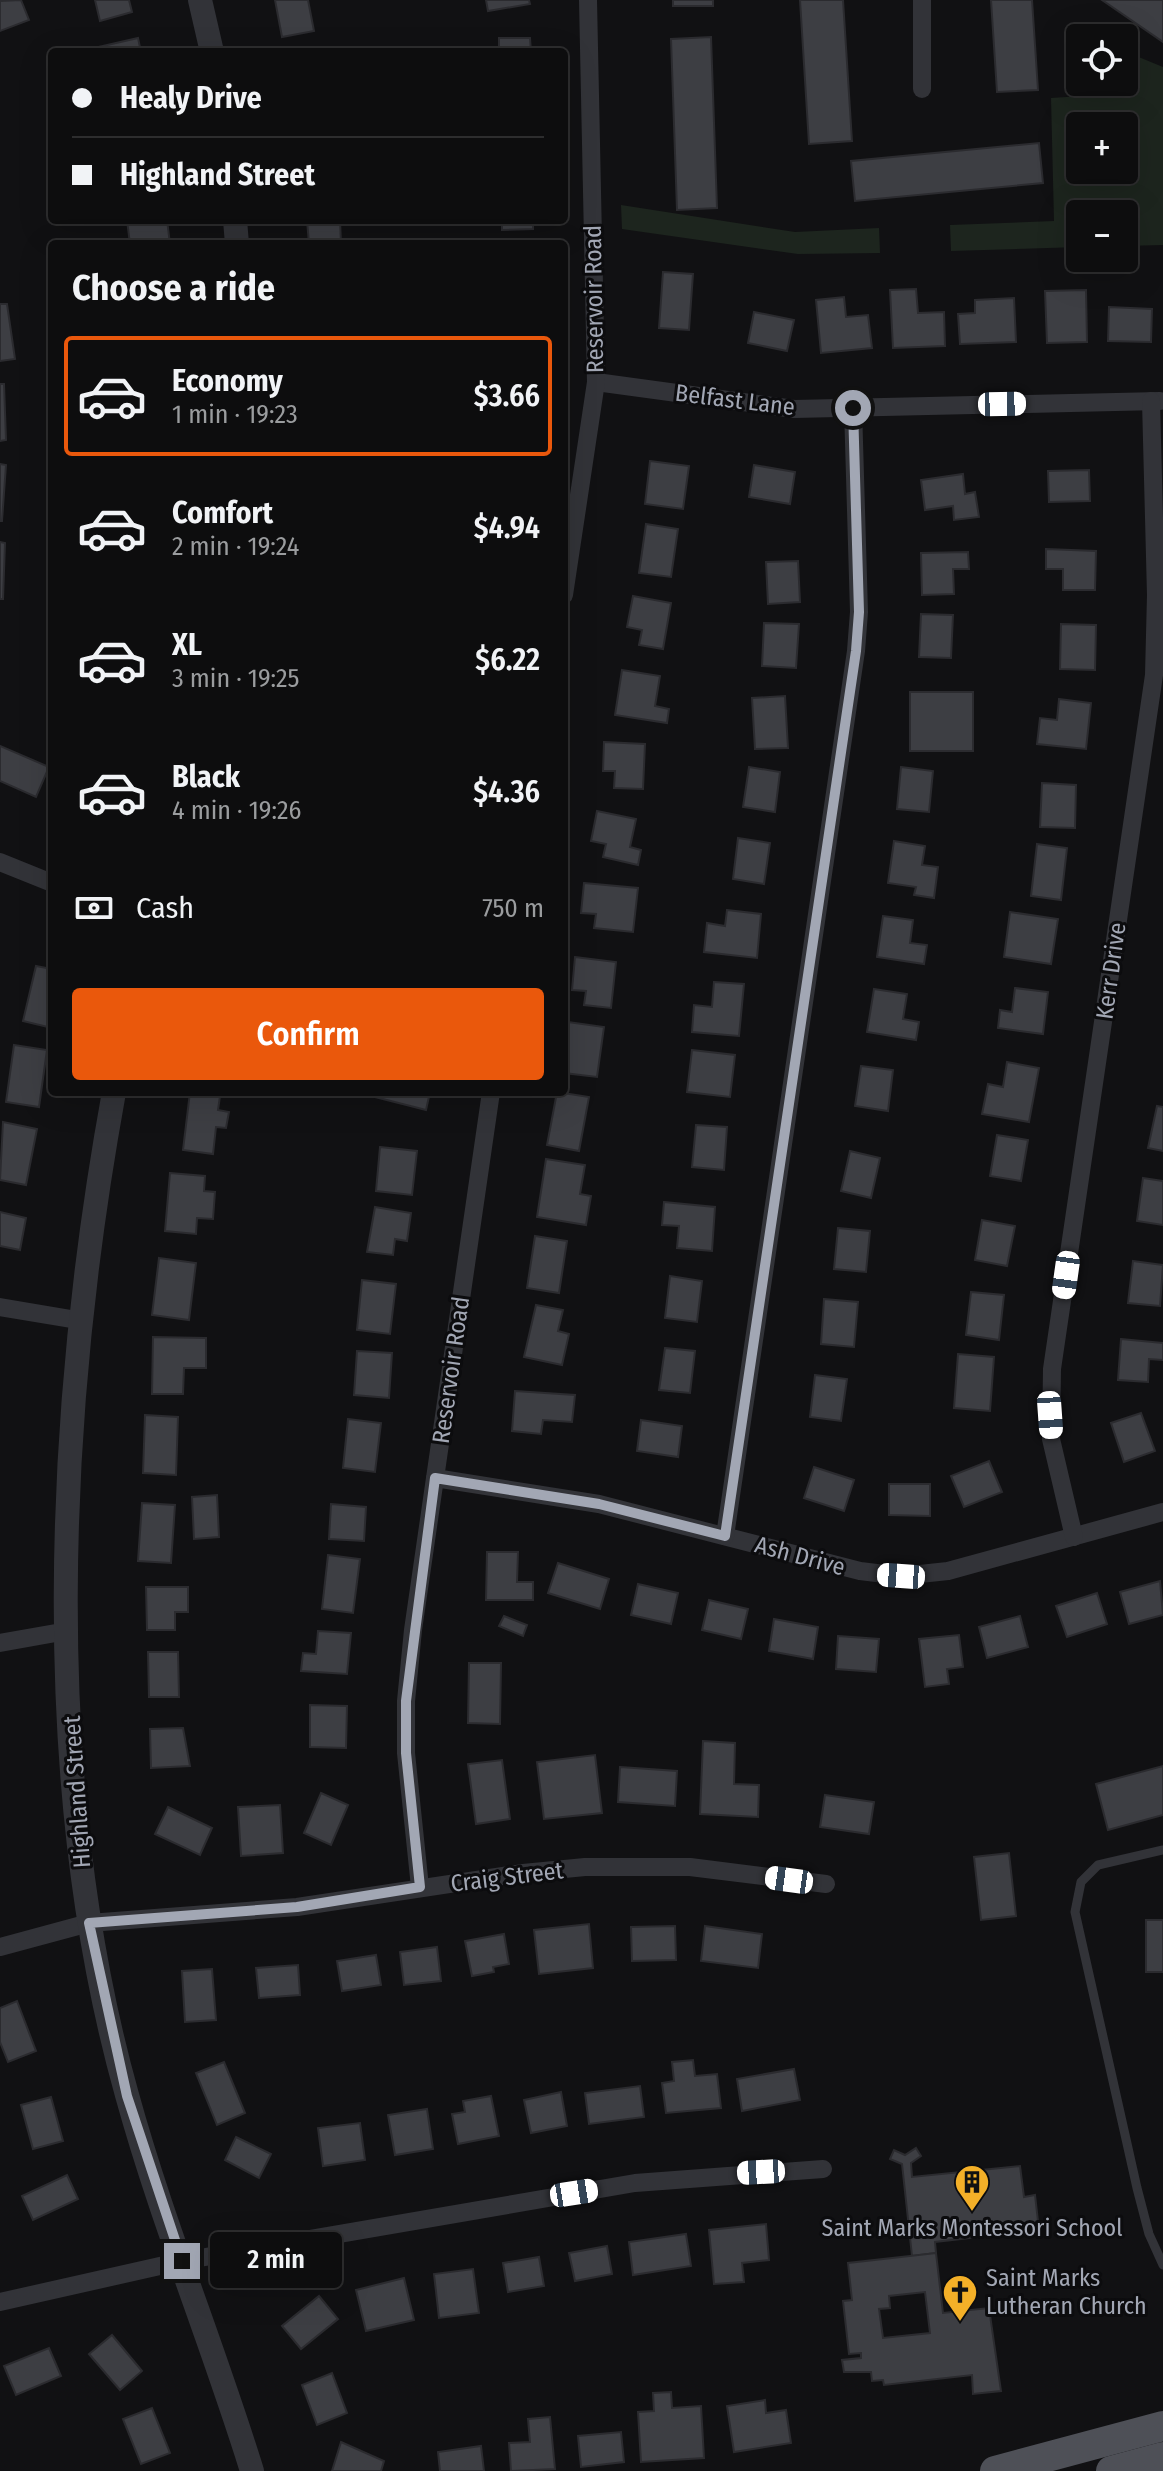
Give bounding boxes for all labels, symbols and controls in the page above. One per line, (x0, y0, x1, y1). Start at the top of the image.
map controls (1066, 24, 1138, 272)
button: locate (1066, 24, 1138, 96)
text: Healy Drive (120, 80, 262, 116)
button: + (1066, 112, 1138, 184)
text: Highland Street (120, 157, 315, 193)
button: − (1066, 200, 1138, 272)
street label: Reservoir Road (579, 225, 609, 373)
text: Choose a ride (72, 266, 275, 310)
icon: car (76, 360, 148, 432)
text: Economy (172, 363, 283, 399)
text: $3.66 (474, 378, 540, 414)
street label: Belfast Lane (674, 379, 796, 421)
route start (835, 390, 871, 426)
car (978, 392, 1026, 416)
text: 1 min · 19:23 (172, 399, 298, 430)
icon: car (76, 492, 148, 564)
text: Comfort (172, 495, 273, 531)
text: $4.94 (474, 510, 540, 546)
text: 2 min · 19:24 (172, 531, 299, 562)
icon: car (76, 624, 148, 696)
text: XL (172, 627, 202, 663)
text: $6.22 (475, 642, 540, 678)
text: 3 min · 19:25 (172, 663, 300, 694)
icon: car (76, 756, 148, 828)
text: Black (172, 759, 240, 795)
text: $4.36 (473, 774, 540, 810)
text: 4 min · 19:26 (172, 795, 301, 826)
icon: cash (72, 886, 116, 930)
text: Cash (136, 890, 194, 926)
text: 750 m (482, 893, 544, 924)
street label: Kerr Drive (1090, 921, 1132, 1021)
button: Confirm (72, 988, 544, 1080)
car (1051, 1250, 1081, 1300)
street label: Reservoir Road (427, 1295, 475, 1445)
car (1036, 1390, 1064, 1440)
street label: Ash Drive (752, 1531, 848, 1581)
car (876, 1562, 926, 1590)
street label: Highland Street (58, 1715, 96, 1869)
street label: Craig Street (449, 1856, 565, 1898)
car (764, 1865, 814, 1895)
car (736, 2159, 786, 2185)
building icon: Saint Marks Montessori School (953, 2163, 991, 2213)
car (548, 2177, 600, 2209)
place label: Saint Marks Montessori School (821, 2214, 1123, 2242)
callout: 2 min (210, 2233, 342, 2289)
route end (164, 2243, 200, 2279)
text: 2 min (247, 2244, 305, 2275)
place label: Saint Marks Lutheran Church (986, 2264, 1147, 2320)
church icon: Saint Marks Lutheran Church (941, 2273, 979, 2323)

